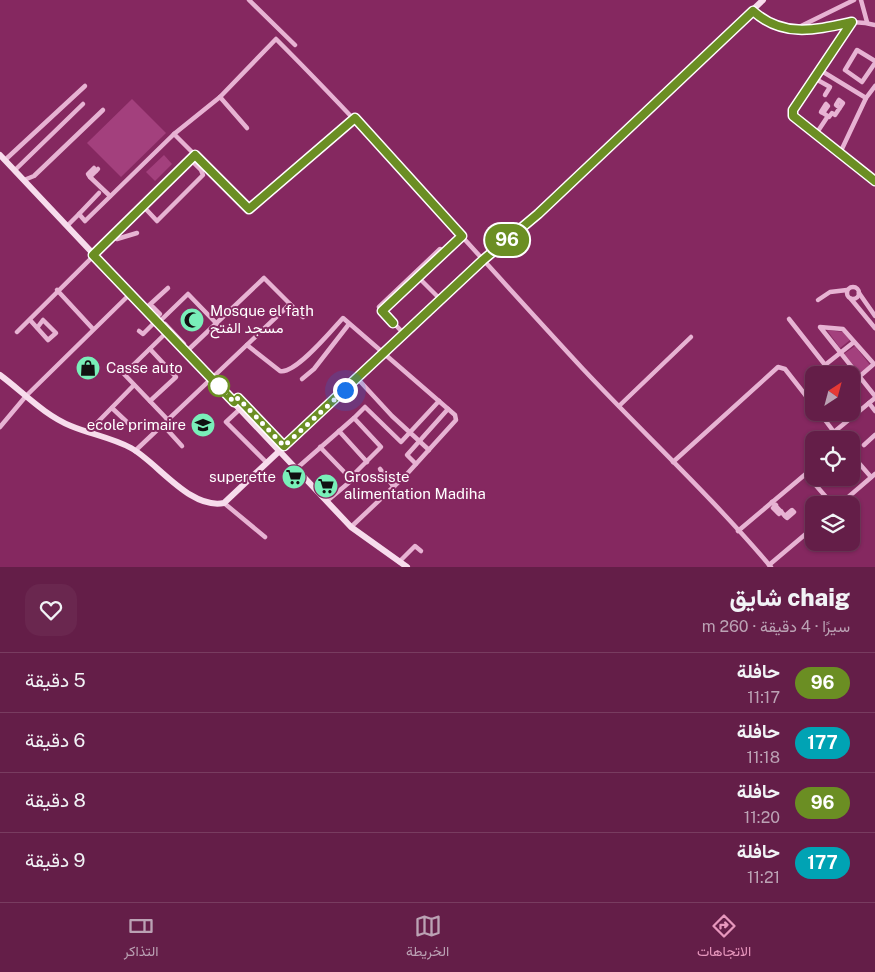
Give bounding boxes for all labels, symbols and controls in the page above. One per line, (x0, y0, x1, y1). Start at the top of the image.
line badge: 96 (484, 224, 530, 256)
text: 96 (495, 229, 519, 250)
place label: Mosque el fath مسجد الفتح (210, 302, 314, 339)
mosque icon: Mosque el fath مسجد الفتح (179, 307, 205, 333)
shop icon: Casse auto (75, 355, 101, 381)
place label: Casse auto (106, 359, 183, 376)
north arrow (805, 366, 860, 421)
map controls (805, 366, 860, 551)
unlabelled marker (208, 375, 230, 397)
your location (333, 378, 358, 403)
school or university icon: ecole primaire (190, 412, 216, 438)
place label: ecole primaire (87, 416, 186, 433)
button: locate (805, 431, 860, 486)
supermarket icon: superette (281, 464, 307, 490)
place label: superette (209, 468, 276, 485)
place label: Grossiste alimentation Madiha (344, 468, 486, 502)
supermarket icon: Grossiste alimentation Madiha (313, 473, 339, 499)
button: layers (805, 496, 860, 551)
text: chaig شايق (729, 583, 850, 611)
button: heart (25, 584, 77, 636)
text: سيرًا · 4 دقيقة · 260 m (702, 617, 850, 636)
text: حافلة (737, 660, 780, 682)
text: 5 دقيقة (25, 669, 86, 691)
text: 96 (811, 672, 834, 693)
text: 11:17 (747, 688, 780, 707)
text: حافلة (737, 720, 780, 742)
text: 6 دقيقة (25, 729, 85, 751)
text: 177 (807, 732, 838, 753)
text: 11:18 (746, 748, 780, 767)
text: حافلة (737, 780, 780, 802)
text: 8 دقيقة (25, 789, 86, 811)
text: 96 (811, 792, 834, 813)
text: 11:20 (744, 808, 780, 827)
text: حافلة (737, 840, 780, 862)
text: 9 دقيقة (25, 849, 85, 871)
text: 177 (807, 852, 838, 873)
text: 11:21 (747, 868, 780, 887)
tab: التذاكر (124, 912, 158, 964)
tab: الخريطة (406, 912, 449, 964)
tab: الاتجاهات (697, 912, 751, 964)

